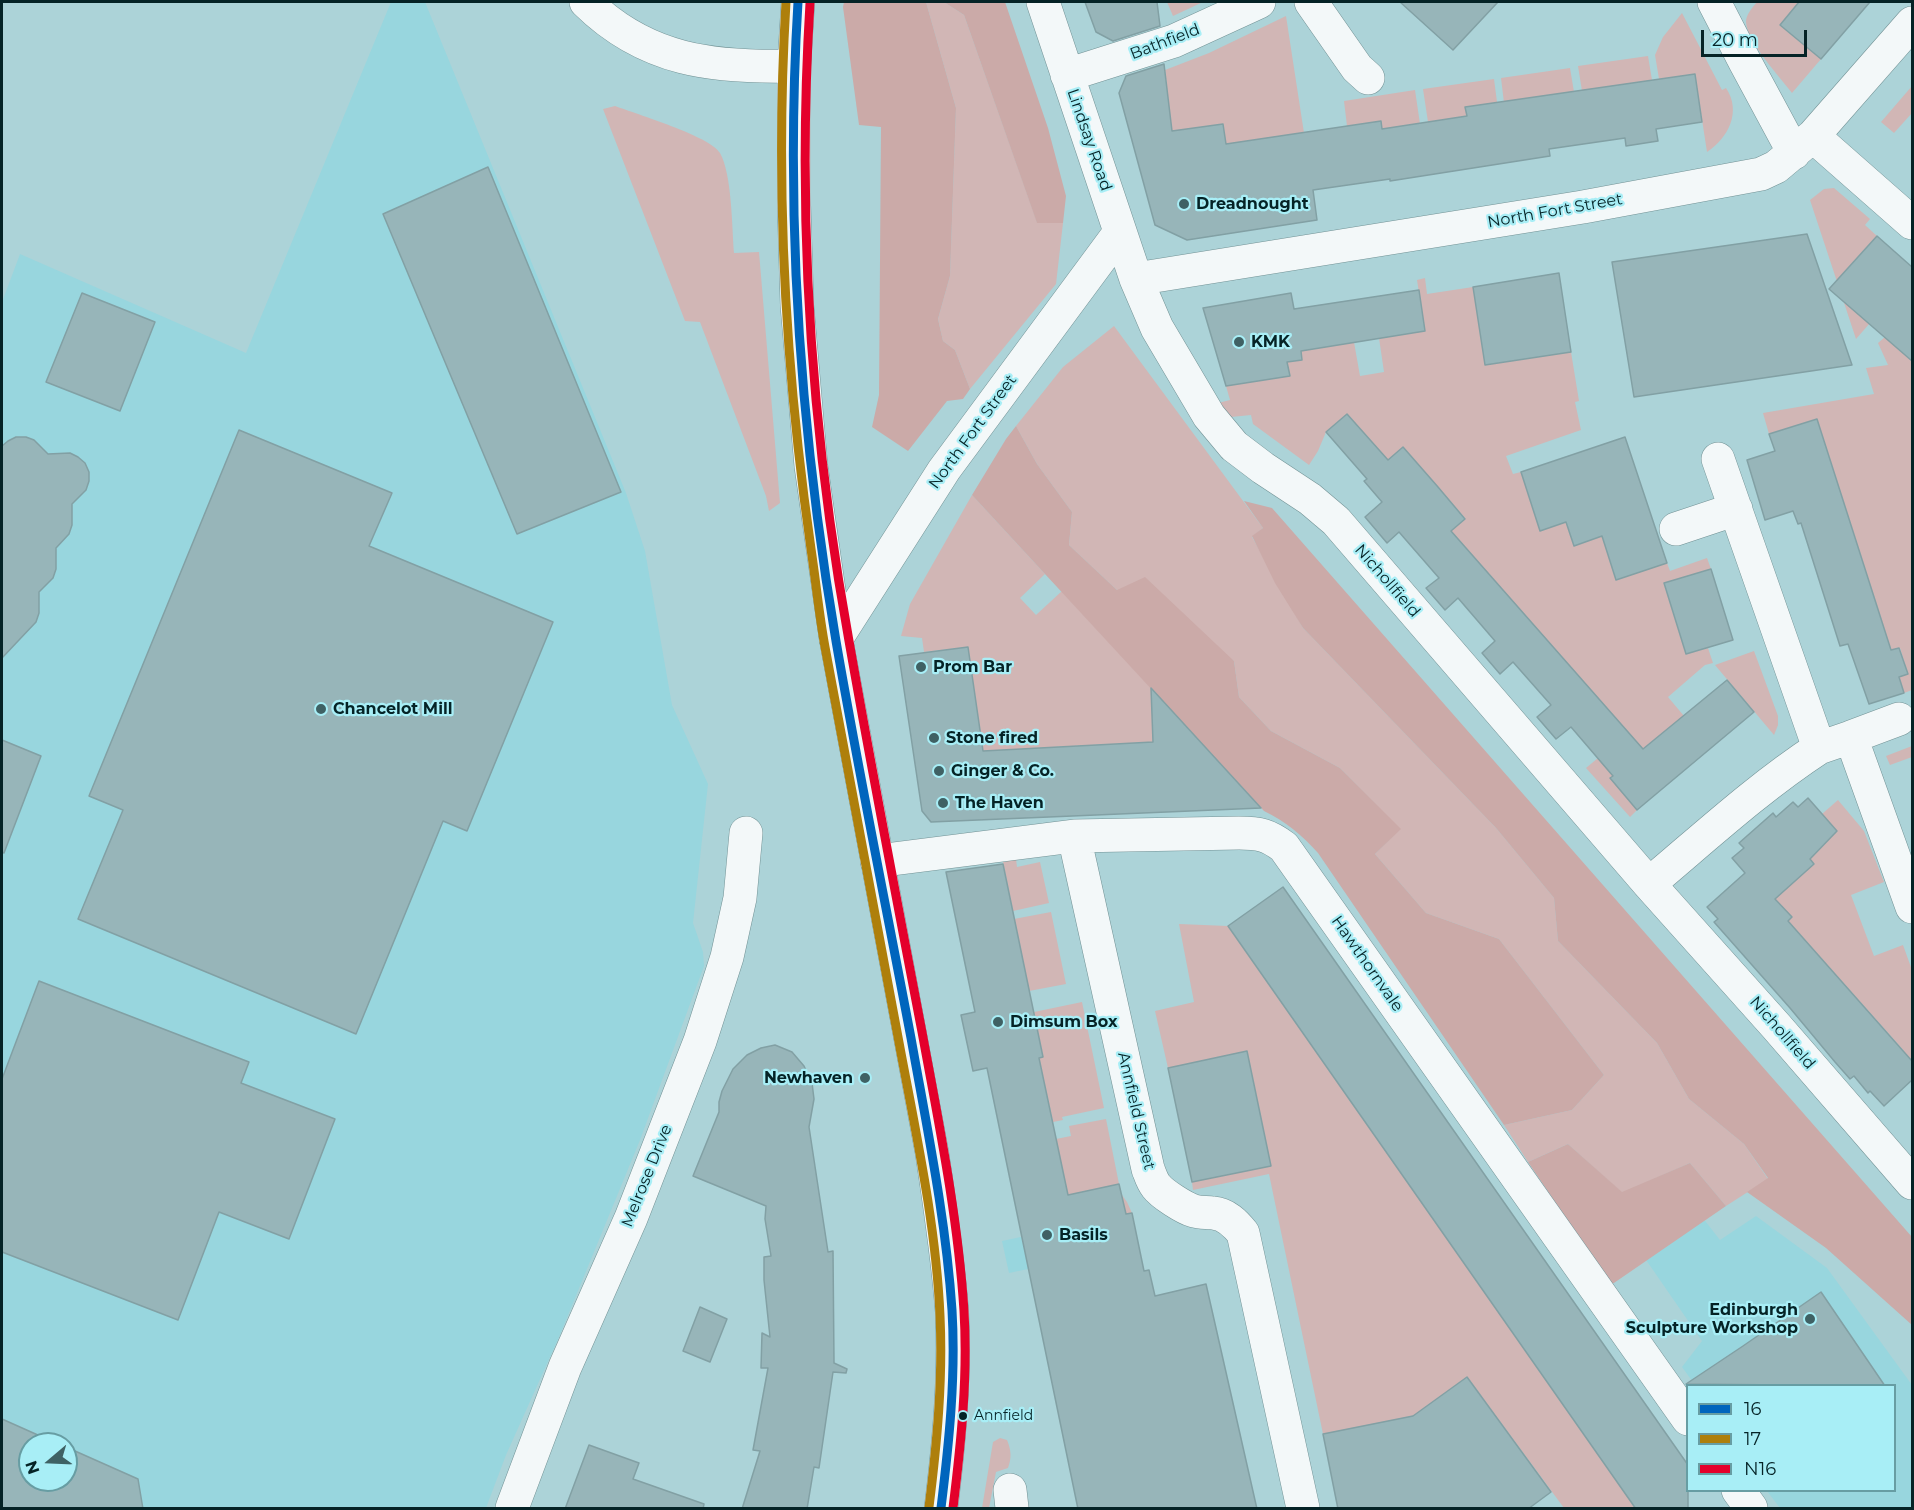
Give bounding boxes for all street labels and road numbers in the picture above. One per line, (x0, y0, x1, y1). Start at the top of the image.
street label: Bathfield (1127, 20, 1203, 64)
street label: Lindsay Road (1063, 86, 1115, 194)
street label: North Fort Street (1486, 190, 1624, 232)
street label: North Fort Street (925, 371, 1021, 493)
street label: Nichollfield (1350, 541, 1424, 621)
street label: Hawthornvale (1327, 912, 1407, 1016)
street label: Nichollfield (1745, 993, 1819, 1073)
street label: Annfield Street (1113, 1050, 1159, 1172)
street label: Melrose Drive (618, 1122, 676, 1230)

